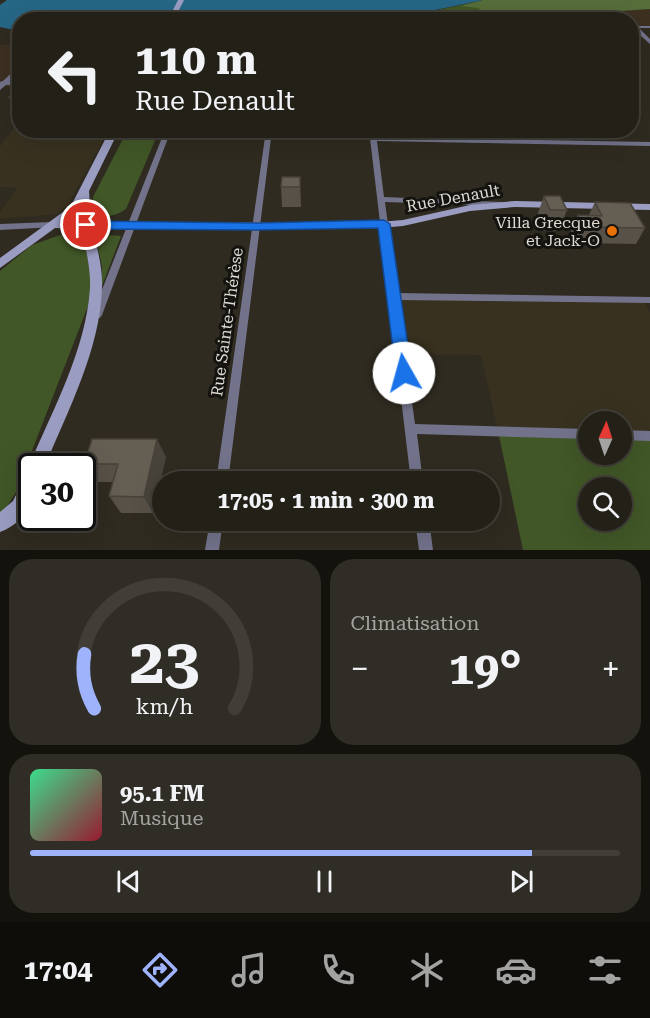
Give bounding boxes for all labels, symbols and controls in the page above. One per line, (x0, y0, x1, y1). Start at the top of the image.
text: 110 m (135, 35, 257, 84)
icon: left (36, 36, 114, 114)
text: Rue Denault (135, 85, 295, 117)
street label: Rue Denault (405, 180, 501, 216)
pin (60, 199, 111, 250)
icon: arrive (69, 208, 102, 241)
place label: Villa Grecque et Jack-O (495, 213, 600, 250)
marker: Villa Grecque et Jack-O (605, 224, 619, 238)
street label: Rue Sainte-Thérèse (207, 246, 247, 398)
position arrow (372, 341, 436, 405)
north arrow (578, 411, 632, 465)
map controls (578, 411, 632, 531)
speed limit sign: 30 (18, 453, 96, 531)
button: search (578, 477, 632, 531)
text: 17:05 · 1 min · 300 m (217, 488, 435, 513)
text: Climatisation (351, 611, 479, 635)
text: 23 (130, 625, 200, 698)
text: 19° (449, 642, 522, 695)
text: − (351, 649, 369, 688)
text: + (602, 649, 620, 688)
text: km/h (136, 694, 194, 719)
text: 95.1 FM (120, 781, 204, 806)
text: Musique (120, 806, 204, 830)
icon: previous (112, 865, 145, 898)
icon: pause (308, 865, 341, 898)
icon: next (505, 865, 538, 898)
icon: directions (139, 949, 181, 991)
icon: music (228, 949, 270, 991)
icon: phone (317, 949, 359, 991)
icon: climate (406, 949, 448, 991)
icon: car (495, 949, 537, 991)
icon: filters (584, 949, 626, 991)
text: 17:04 (24, 954, 92, 986)

